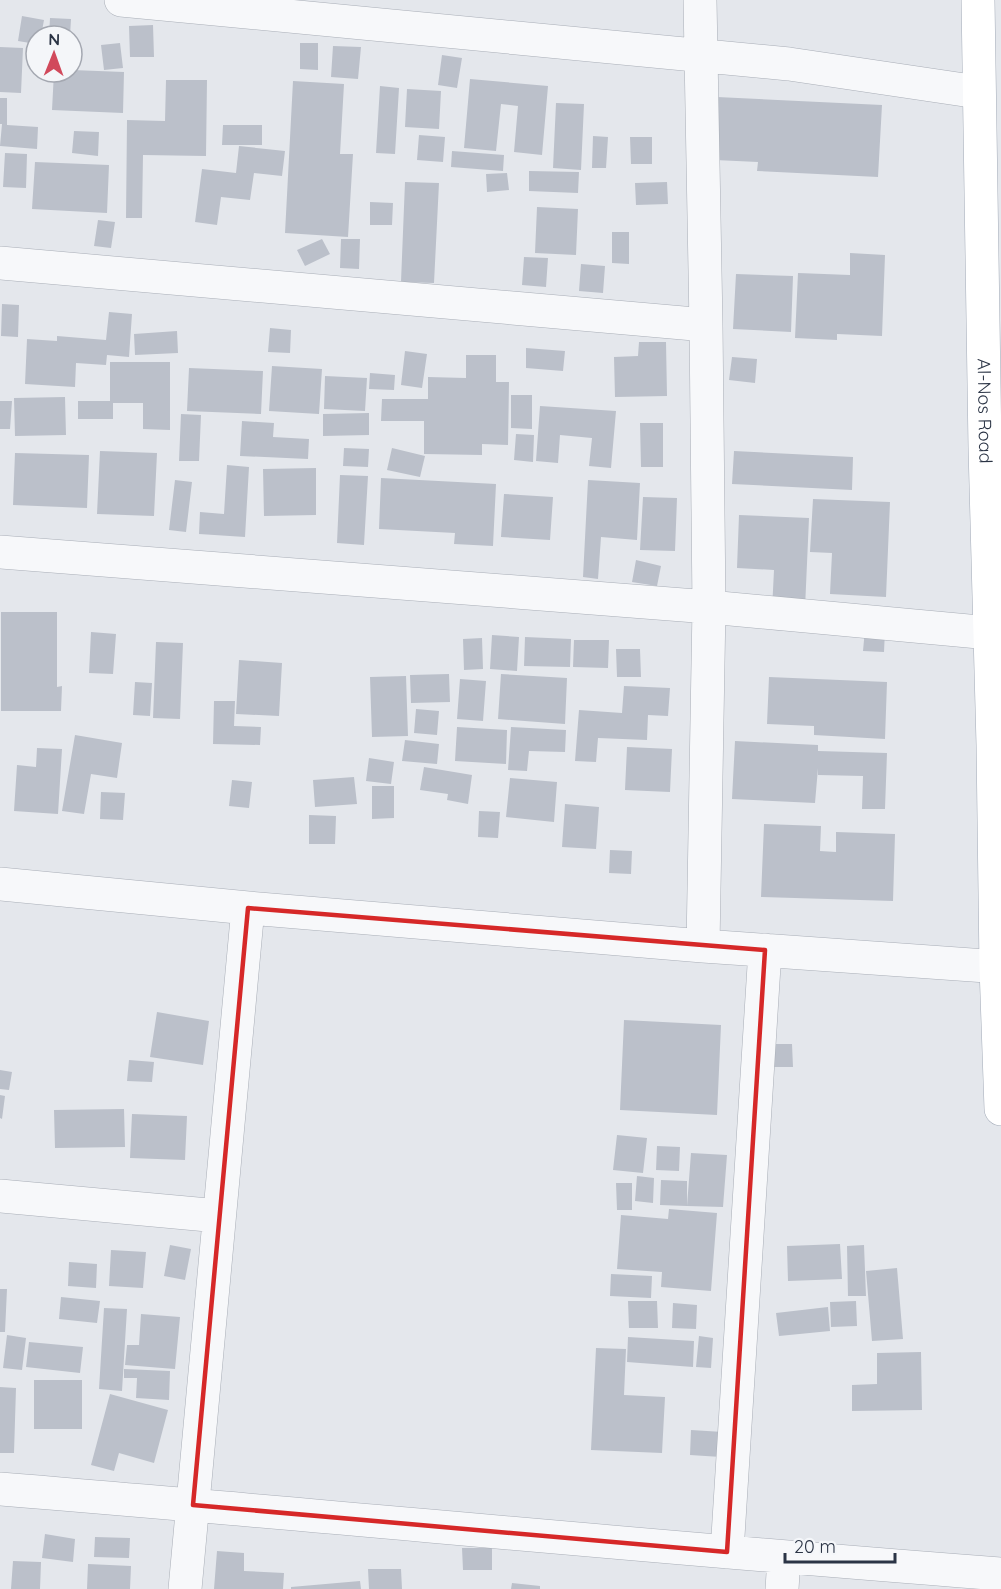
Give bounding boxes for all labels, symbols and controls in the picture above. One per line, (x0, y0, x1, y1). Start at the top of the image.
north arrow (24, 24, 84, 84)
text: N (48, 29, 60, 49)
street label: Al-Nos Road (973, 358, 997, 464)
scale bar (785, 1526, 894, 1564)
text: 20 m (794, 1535, 836, 1558)

